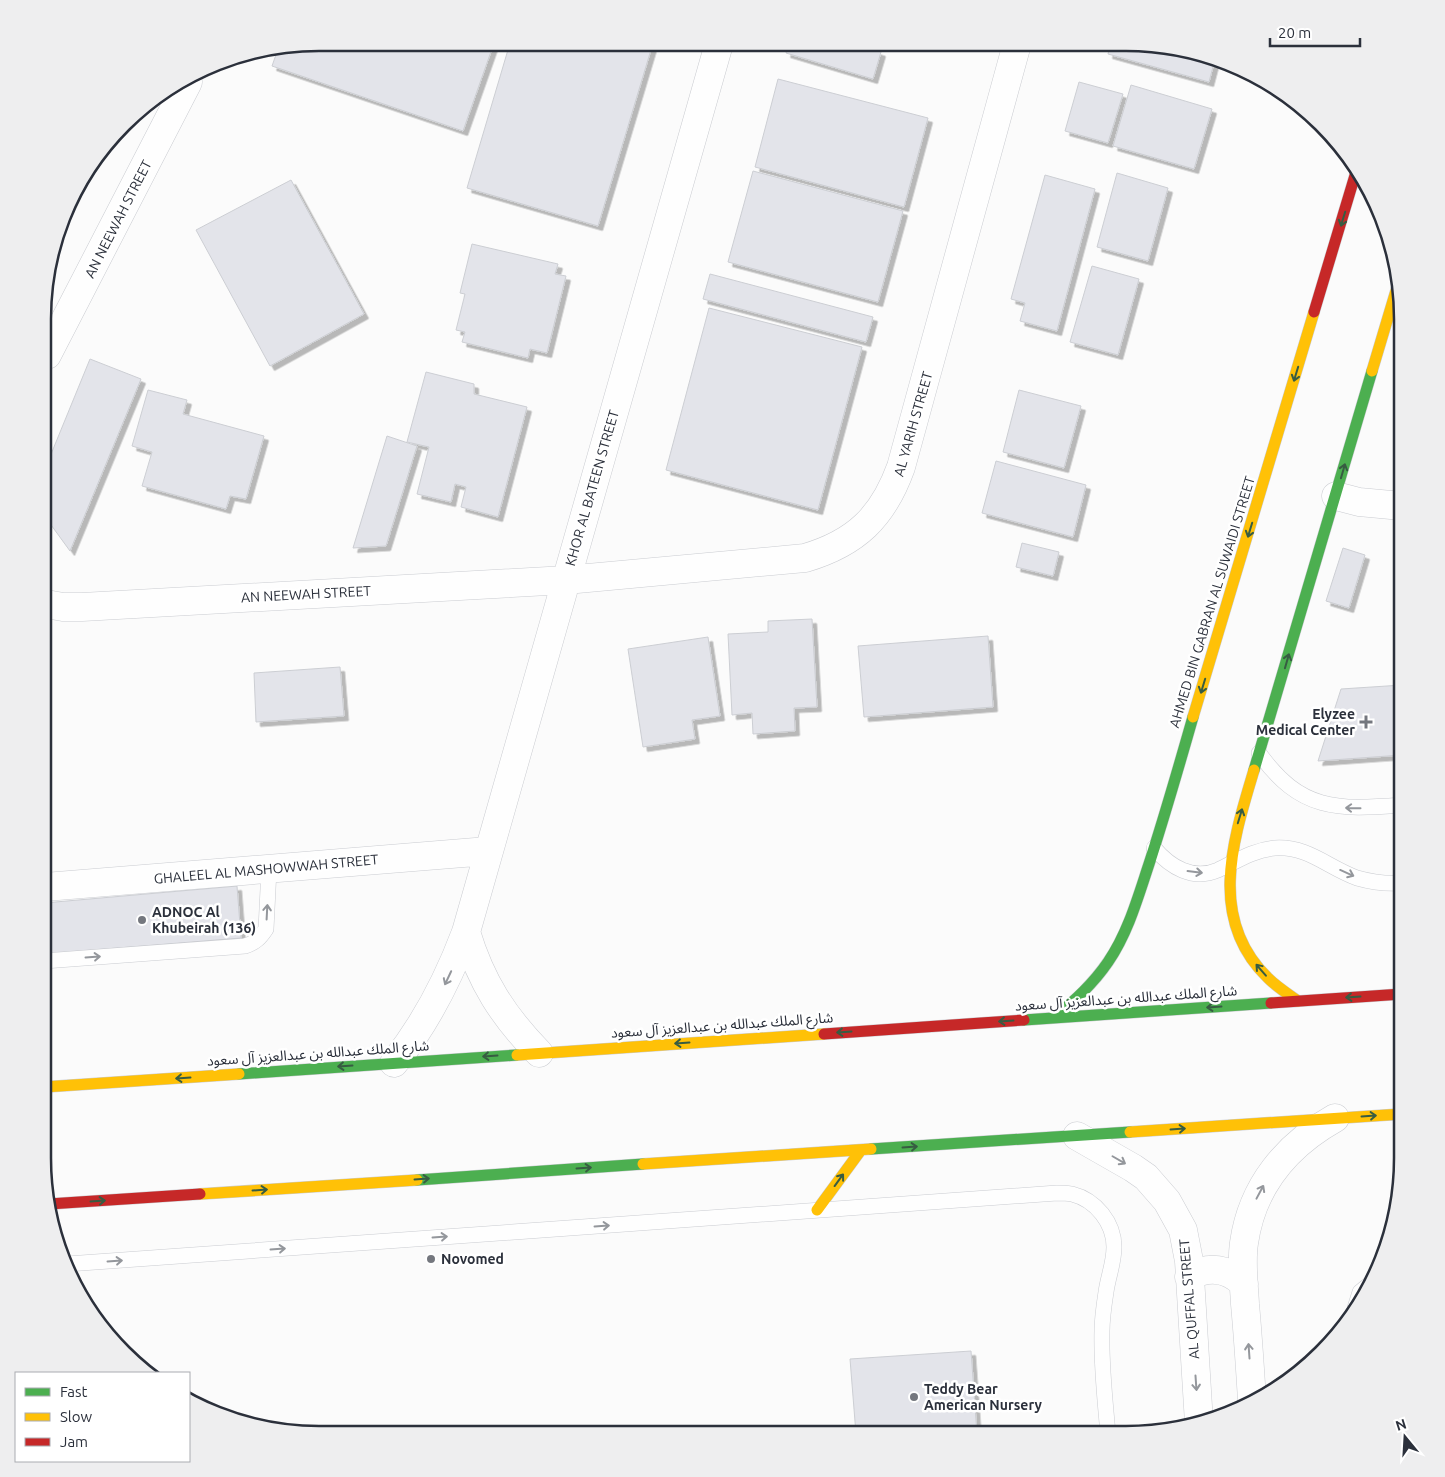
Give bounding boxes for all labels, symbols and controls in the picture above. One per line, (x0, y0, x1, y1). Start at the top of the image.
scale bar (1270, 15, 1360, 47)
text: 20 m (1278, 24, 1311, 41)
street label: AN NEEWAH STREET (81, 157, 155, 281)
one-way arrow (1337, 210, 1347, 226)
one-way arrow (1291, 366, 1301, 382)
street label: AL YARIH STREET (890, 370, 936, 478)
street label: KHOR AL BATEEN STREET (562, 408, 622, 568)
one-way arrow (1338, 464, 1348, 480)
street label: AHMED BIN GABRAN AL SUWAIDI STREET (1166, 474, 1258, 730)
one-way arrow (1244, 522, 1254, 538)
street label: AN NEEWAH STREET (241, 583, 372, 605)
one-way arrow (1282, 653, 1292, 669)
one-way arrow (1198, 677, 1208, 693)
place label: Elyzee Medical Center (1256, 706, 1355, 738)
marker: Elyzee Medical Center (1359, 715, 1373, 729)
one-way arrow (1346, 803, 1362, 813)
one-way arrow (1235, 809, 1245, 825)
street label: GHALEEL AL MASHOWWAH STREET (153, 851, 379, 887)
one-way arrow (1186, 867, 1202, 877)
one-way arrow (1339, 869, 1354, 879)
place label: ADNOC Al Khubeirah (136) (152, 904, 256, 936)
one-way arrow (263, 905, 272, 921)
marker: ADNOC Al Khubeirah (136) (136, 914, 148, 926)
one-way arrow (85, 953, 101, 962)
one-way arrow (1255, 964, 1266, 977)
one-way arrow (443, 970, 452, 985)
street label: شارع الملك عبدالله بن عبدالعزيز آل سعود (1014, 982, 1238, 1017)
one-way arrow (1346, 993, 1362, 1002)
one-way arrow (1206, 1002, 1222, 1011)
street label: شارع الملك عبدالله بن عبدالعزيز آل سعود (610, 1009, 834, 1044)
one-way arrow (999, 1016, 1015, 1025)
one-way arrow (837, 1027, 853, 1036)
street label: شارع الملك عبدالله بن عبدالعزيز آل سعود (206, 1037, 430, 1072)
one-way arrow (675, 1038, 691, 1048)
one-way arrow (483, 1051, 499, 1061)
one-way arrow (337, 1061, 353, 1071)
one-way arrow (175, 1073, 191, 1082)
one-way arrow (1360, 1111, 1376, 1120)
one-way arrow (1170, 1124, 1186, 1133)
one-way arrow (902, 1142, 918, 1151)
one-way arrow (1112, 1155, 1126, 1165)
one-way arrow (576, 1164, 592, 1173)
one-way arrow (834, 1173, 844, 1187)
one-way arrow (414, 1175, 430, 1184)
one-way arrow (1256, 1185, 1266, 1199)
one-way arrow (251, 1186, 267, 1195)
one-way arrow (89, 1196, 105, 1206)
one-way arrow (593, 1221, 609, 1230)
one-way arrow (431, 1233, 447, 1242)
street label: AL QUFFAL STREET (1176, 1238, 1202, 1360)
one-way arrow (269, 1245, 285, 1254)
place label: Novomed (441, 1251, 504, 1267)
marker: Novomed (425, 1253, 437, 1265)
one-way arrow (107, 1256, 123, 1266)
one-way arrow (1244, 1343, 1253, 1359)
legend (15, 1372, 190, 1462)
one-way arrow (1192, 1374, 1201, 1390)
place label: Teddy Bear American Nursery (924, 1381, 1043, 1413)
text: Fast (60, 1383, 88, 1400)
marker: Teddy Bear American Nursery (908, 1391, 920, 1403)
text: Slow (60, 1408, 93, 1425)
north arrow (1380, 1412, 1430, 1462)
text: N (1394, 1415, 1408, 1434)
text: Jam (60, 1433, 88, 1450)

